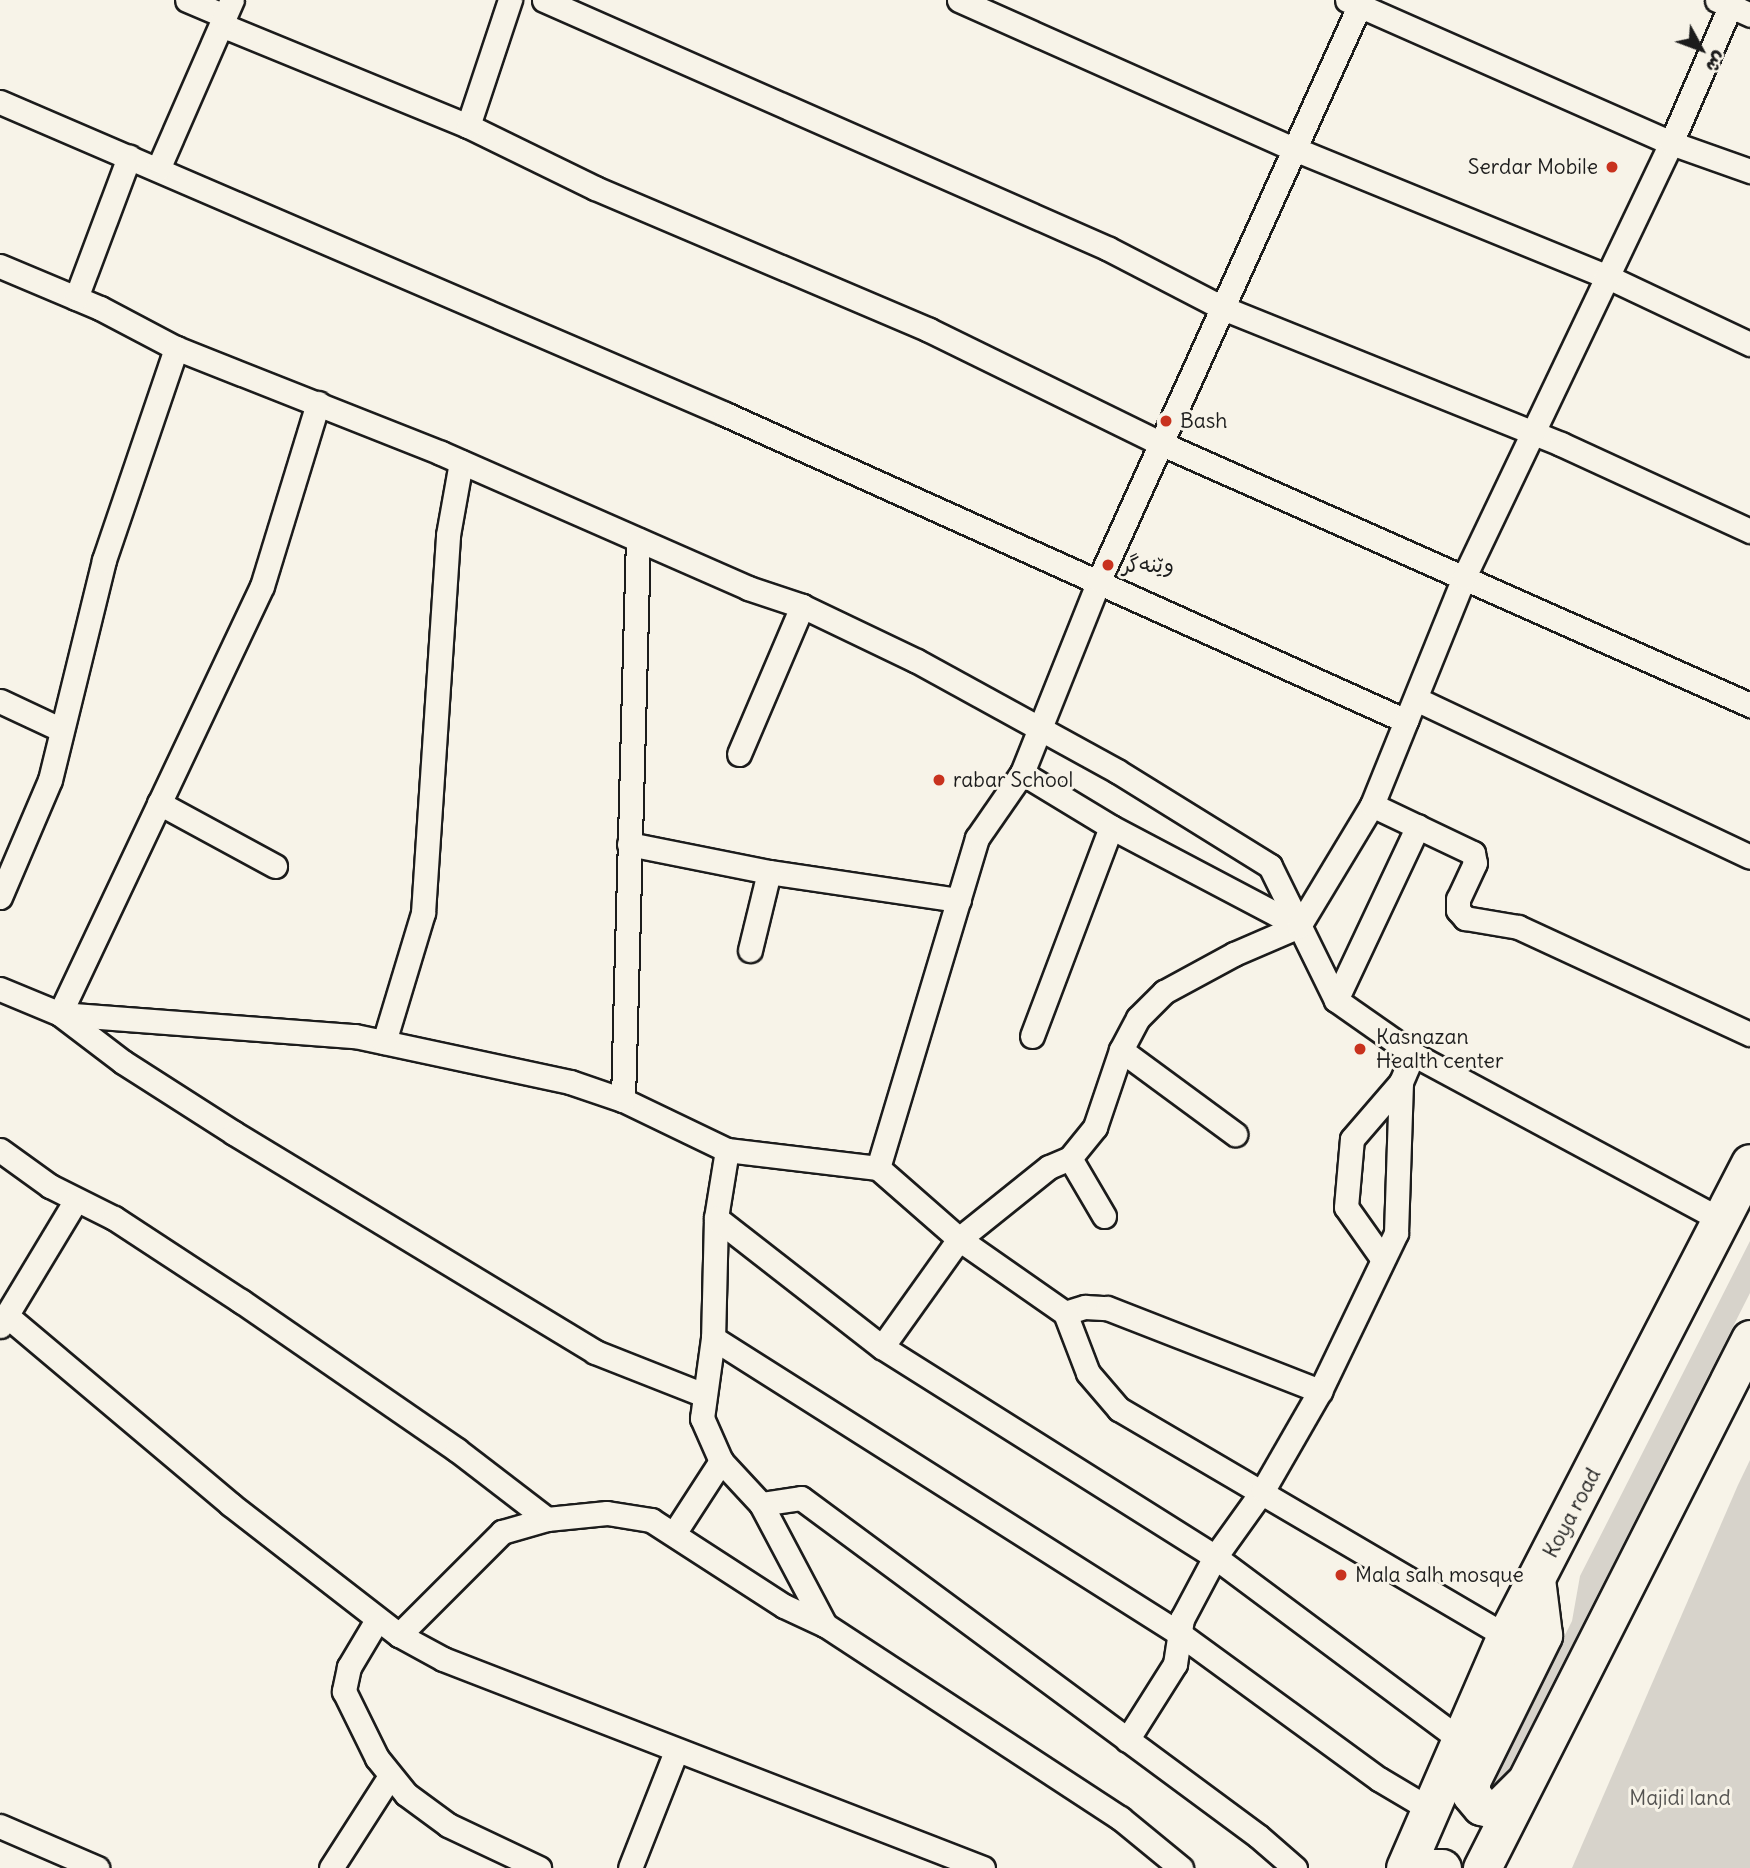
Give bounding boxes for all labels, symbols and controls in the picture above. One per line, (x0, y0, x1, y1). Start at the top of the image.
north arrow (1666, 14, 1736, 84)
text: ش (1701, 47, 1733, 79)
place label: Serdar Mobile (1468, 154, 1598, 180)
marker: Serdar Mobile (1604, 159, 1620, 175)
place label: Bash (1180, 408, 1227, 434)
marker: Bash (1158, 413, 1174, 429)
place label: وێنەگر (1122, 552, 1174, 578)
marker: وێنەگر (1100, 557, 1116, 573)
place label: rabar School (953, 767, 1073, 793)
marker: rabar School (931, 772, 947, 788)
place label: Kasnazan Health center (1376, 1024, 1503, 1074)
marker: Kasnazan Health center (1350, 1039, 1370, 1059)
street label: Koya road (1538, 1464, 1606, 1562)
place label: Mala salh mosque (1355, 1562, 1524, 1588)
marker: Mala salh mosque (1333, 1567, 1349, 1583)
park label: Majidi land (1629, 1785, 1731, 1811)

